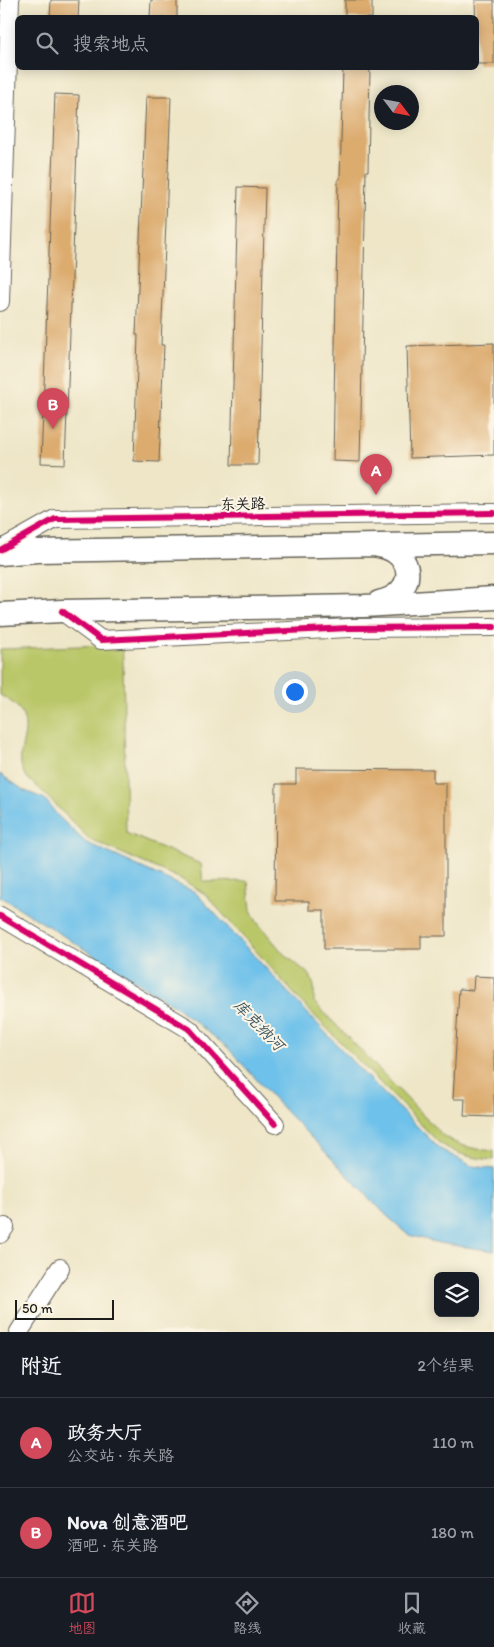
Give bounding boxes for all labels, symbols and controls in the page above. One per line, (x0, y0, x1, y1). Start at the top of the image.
search box (15, 15, 479, 70)
icon: search (33, 29, 61, 57)
text: 搜索地点 (73, 32, 149, 55)
north arrow (374, 85, 419, 130)
pin: B (37, 388, 69, 429)
pin: A (360, 454, 392, 495)
street label: 东关路 (220, 495, 266, 513)
your location (282, 679, 308, 705)
water label: 库克纳河 (230, 995, 290, 1057)
map controls (434, 1272, 479, 1317)
button: layers (434, 1272, 479, 1317)
scale bar (15, 1297, 114, 1320)
text: 50 m (22, 1300, 53, 1317)
text: 附近 (20, 1353, 62, 1378)
text: 2个结果 (418, 1356, 474, 1375)
text: 政务大厅 (67, 1421, 143, 1444)
text: A (31, 1433, 41, 1452)
text: 110 m (432, 1433, 474, 1452)
text: 公交站 · 东关路 (67, 1446, 174, 1465)
text: Nova 创意酒吧 (67, 1511, 188, 1534)
text: B (31, 1523, 41, 1542)
text: 180 m (431, 1523, 474, 1542)
text: 酒吧 · 东关路 (67, 1536, 158, 1555)
tab: 地图 (68, 1589, 96, 1637)
tab: 路线 (233, 1589, 261, 1637)
tab: 收藏 (398, 1589, 426, 1637)

